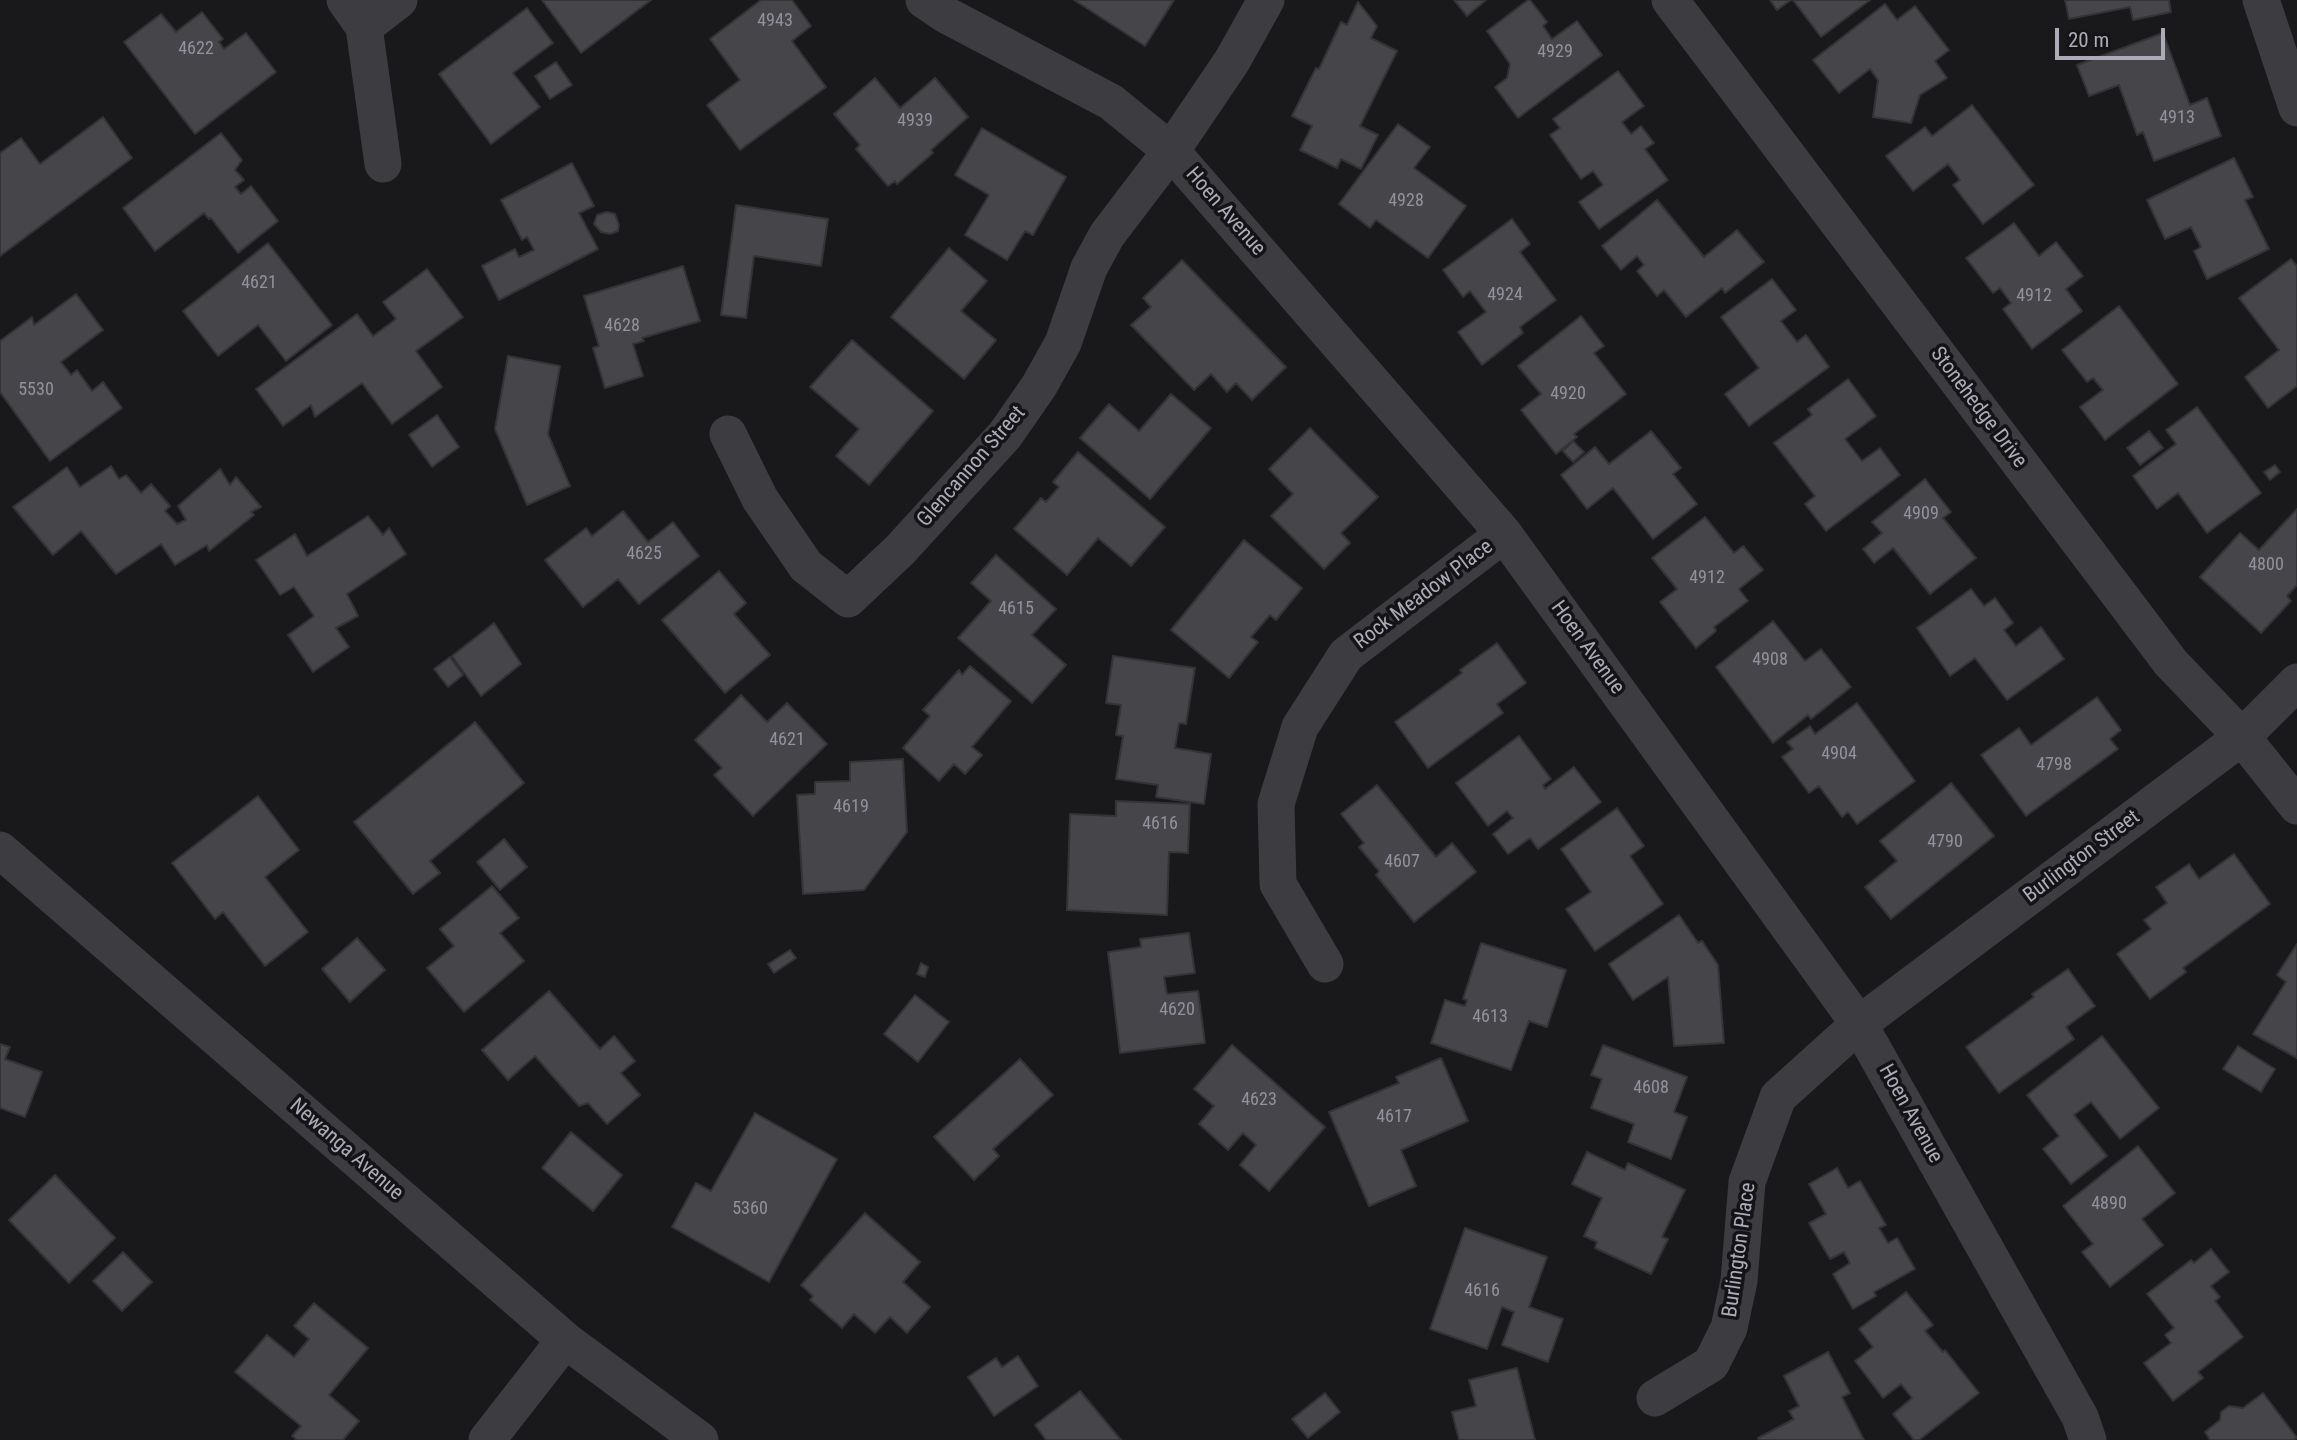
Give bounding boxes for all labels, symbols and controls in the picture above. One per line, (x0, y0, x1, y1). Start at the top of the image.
house number: 4943 (757, 10, 793, 32)
scale bar (2059, 14, 2169, 58)
text: 20 m (2068, 28, 2109, 52)
house number: 4622 (178, 38, 214, 60)
house number: 4929 (1537, 41, 1573, 63)
house number: 4913 (2159, 107, 2195, 129)
house number: 4939 (897, 110, 933, 132)
street label: Hoen Avenue (1180, 163, 1270, 261)
house number: 4928 (1388, 190, 1424, 212)
house number: 4621 (241, 272, 277, 294)
house number: 4924 (1487, 284, 1523, 306)
house number: 4912 (2016, 285, 2052, 307)
house number: 4628 (604, 315, 640, 337)
street label: Stonehedge Drive (1924, 343, 2032, 473)
house number: 5530 (18, 379, 54, 401)
house number: 4920 (1550, 383, 1586, 405)
street label: Glencannon Street (913, 401, 1031, 533)
house number: 4909 (1903, 503, 1939, 525)
street label: Rock Meadow Place (1350, 535, 1498, 655)
house number: 4625 (626, 543, 662, 565)
house number: 4800 (2248, 554, 2284, 576)
house number: 4912 (1689, 567, 1725, 589)
street label: Hoen Avenue (1545, 597, 1629, 699)
house number: 4615 (998, 598, 1034, 620)
house number: 4908 (1752, 649, 1788, 671)
house number: 4621 (769, 729, 805, 751)
house number: 4904 (1821, 743, 1857, 765)
house number: 4798 (2036, 754, 2072, 776)
house number: 4619 (833, 796, 869, 818)
street label: Burlington Street (2019, 805, 2145, 909)
house number: 4616 (1142, 813, 1178, 835)
house number: 4790 (1927, 831, 1963, 853)
house number: 4607 (1384, 851, 1420, 873)
house number: 4620 (1159, 999, 1195, 1021)
house number: 4613 (1472, 1006, 1508, 1028)
street label: Hoen Avenue (1873, 1060, 1947, 1168)
house number: 4608 (1633, 1077, 1669, 1099)
house number: 4623 (1241, 1089, 1277, 1111)
street label: Newanga Avenue (284, 1094, 408, 1206)
house number: 4617 (1376, 1106, 1412, 1128)
street label: Burlington Place (1718, 1181, 1762, 1319)
house number: 4890 (2091, 1193, 2127, 1215)
house number: 5360 (732, 1198, 768, 1220)
house number: 4616 (1464, 1280, 1500, 1302)

